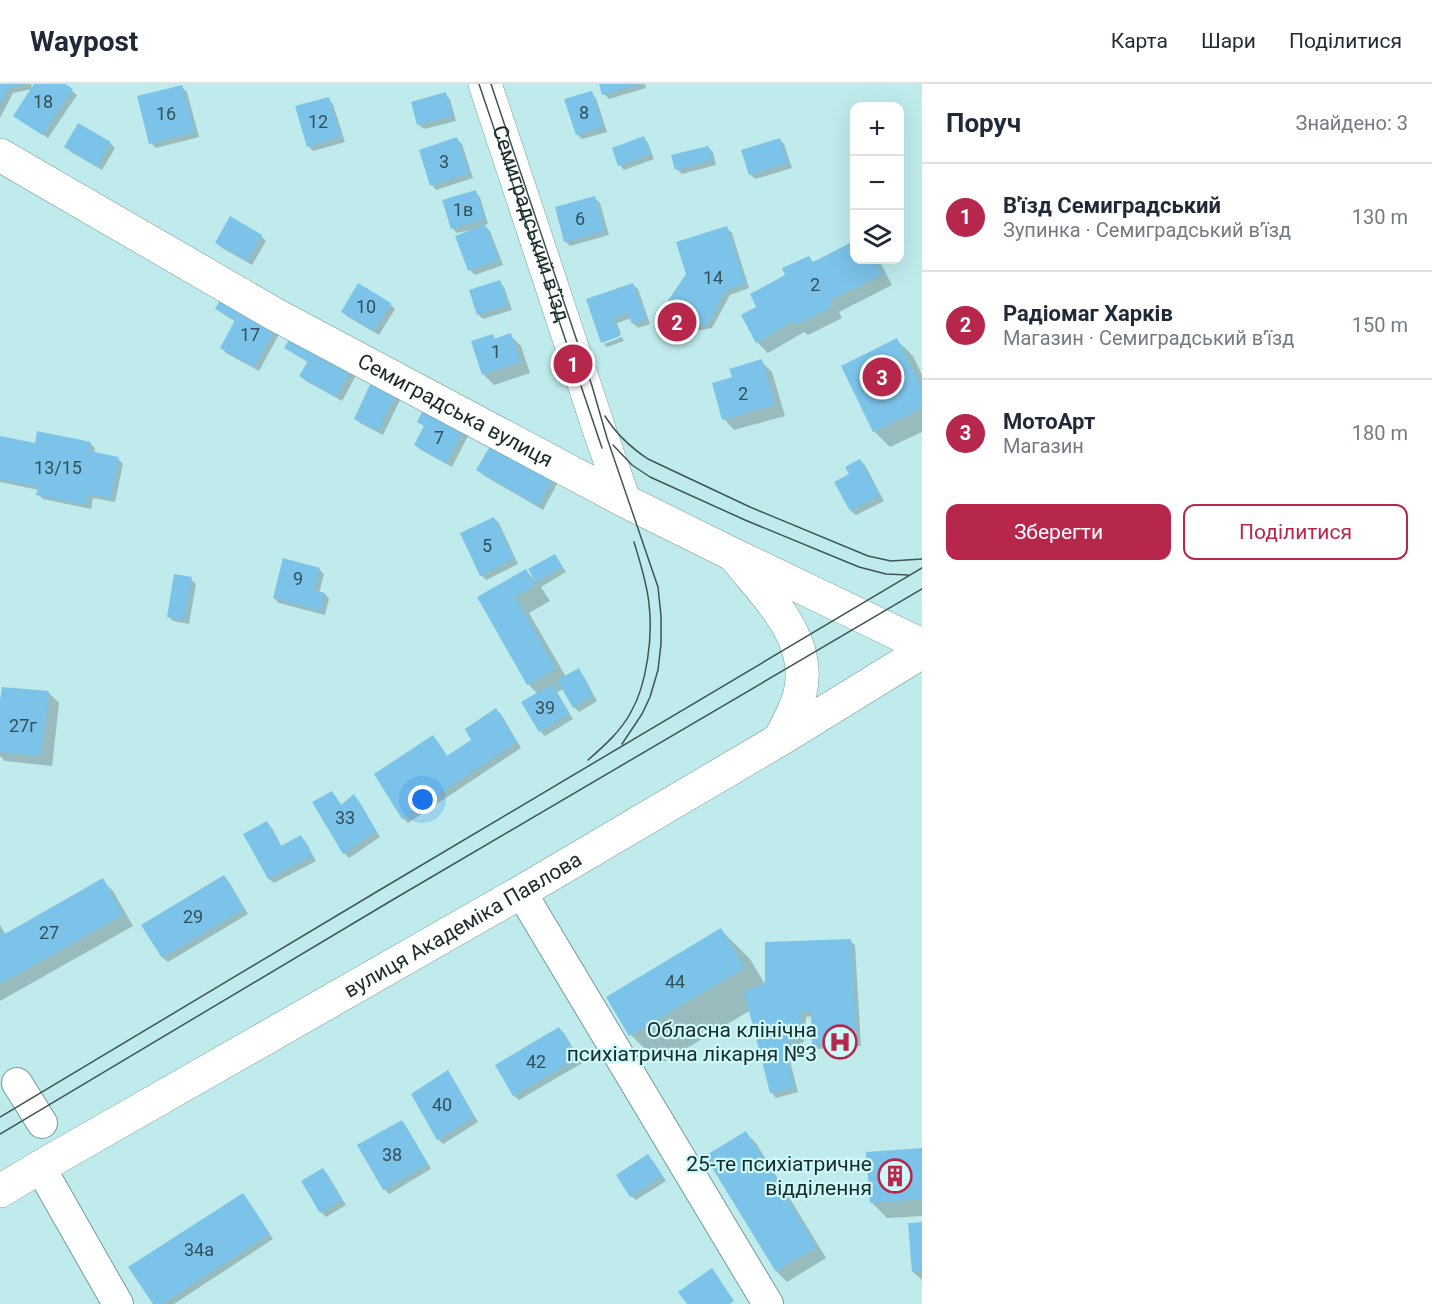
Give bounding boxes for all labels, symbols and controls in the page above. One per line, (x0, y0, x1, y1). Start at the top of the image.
text: Waypost (30, 25, 138, 58)
text: Карта (1111, 29, 1168, 53)
text: Шари (1201, 29, 1256, 53)
text: Поділитися (1289, 29, 1402, 53)
house number: 18 (33, 91, 53, 112)
house number: 8 (579, 102, 589, 123)
map controls (850, 102, 904, 264)
button: + (850, 102, 904, 156)
house number: 16 (156, 103, 176, 124)
text: Поруч (946, 108, 1021, 138)
house number: 12 (308, 111, 328, 132)
text: Знайдено: 3 (1296, 111, 1408, 135)
street label: Семиградський в’їзд (488, 122, 575, 325)
house number: 3 (439, 151, 449, 172)
button: − (850, 156, 904, 210)
text: В'їзд Семиградський (1003, 193, 1221, 218)
house number: 1в (453, 199, 473, 220)
text: 1 (960, 205, 971, 229)
text: 130 m (1352, 205, 1408, 229)
house number: 6 (575, 208, 585, 229)
button: layers (850, 210, 904, 264)
text: Зупинка · Семиградський в’їзд (1003, 218, 1291, 242)
house number: 14 (703, 267, 723, 288)
house number: 2 (810, 274, 820, 295)
house number: 10 (356, 296, 376, 317)
pin: 2 (658, 300, 696, 344)
text: Радіомаг Харків (1003, 301, 1173, 326)
text: 2 (960, 313, 971, 337)
text: 150 m (1352, 313, 1408, 337)
house number: 17 (240, 324, 260, 345)
text: Магазин · Семиградський в’їзд (1003, 326, 1294, 350)
house number: 1 (491, 341, 501, 362)
pin: 1 (554, 342, 592, 386)
street label: Семиградська вулиця (354, 349, 557, 472)
pin: 3 (862, 354, 902, 400)
house number: 2 (738, 383, 748, 404)
text: МотоАрт (1003, 409, 1095, 434)
text: 3 (960, 421, 971, 445)
text: 180 m (1352, 421, 1408, 445)
house number: 7 (434, 427, 444, 448)
text: Магазин (1003, 434, 1084, 458)
house number: 13/15 (34, 457, 82, 478)
button: Зберегти (946, 504, 1171, 560)
button: Поділитися (1183, 504, 1408, 560)
house number: 5 (482, 535, 492, 556)
house number: 9 (293, 568, 303, 589)
house number: 39 (535, 697, 555, 718)
house number: 27г (9, 715, 37, 736)
your location (408, 785, 437, 814)
house number: 33 (335, 807, 355, 828)
street label: вулиця Академіка Павлова (340, 847, 586, 1003)
house number: 29 (183, 906, 203, 927)
house number: 27 (39, 922, 59, 943)
house number: 44 (665, 971, 685, 992)
place label: Обласна клінічна психіатрична лікарня №3 (567, 1018, 817, 1066)
hospital icon: Обласна клінічна психіатрична лікарня №3 (822, 1024, 858, 1060)
house number: 42 (526, 1051, 546, 1072)
house number: 40 (432, 1094, 452, 1115)
house number: 38 (382, 1144, 402, 1165)
place label: 25-те психіатричне відділення (686, 1152, 872, 1200)
building icon: 25-те психіатричне відділення (877, 1158, 913, 1194)
house number: 34а (184, 1239, 214, 1260)

